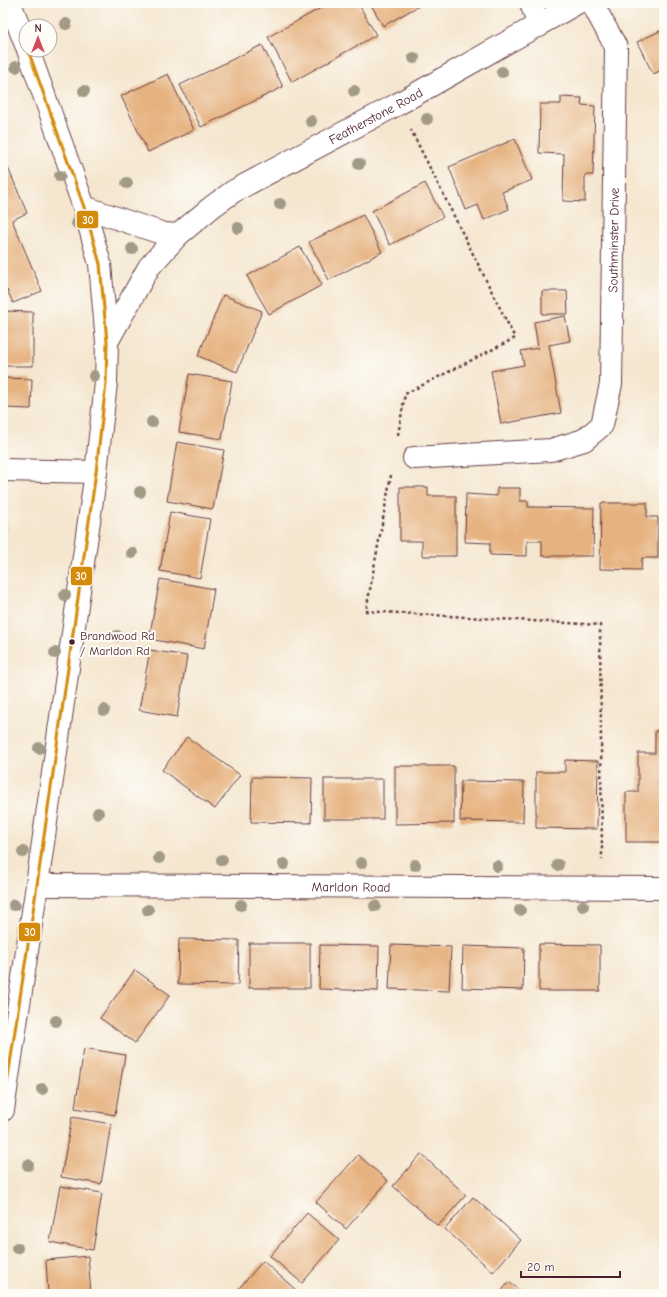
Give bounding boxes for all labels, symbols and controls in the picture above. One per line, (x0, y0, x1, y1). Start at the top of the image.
north arrow (18, 18, 58, 58)
text: N (34, 22, 42, 35)
street label: Featherstone Road (326, 85, 425, 147)
street label: Southminster Drive (605, 187, 622, 293)
line badge: 30 (76, 210, 99, 229)
text: 30 (82, 214, 94, 227)
line badge: 30 (70, 566, 93, 586)
text: 30 (75, 570, 87, 583)
place label: Brandwood Rd / Marldon Rd (80, 629, 155, 658)
marker: Brandwood Rd / Marldon Rd (67, 637, 77, 647)
street label: Marldon Road (311, 879, 391, 895)
line badge: 30 (18, 922, 41, 942)
text: 30 (24, 926, 36, 939)
scale bar (521, 1253, 620, 1279)
text: 20 m (527, 1260, 555, 1274)

